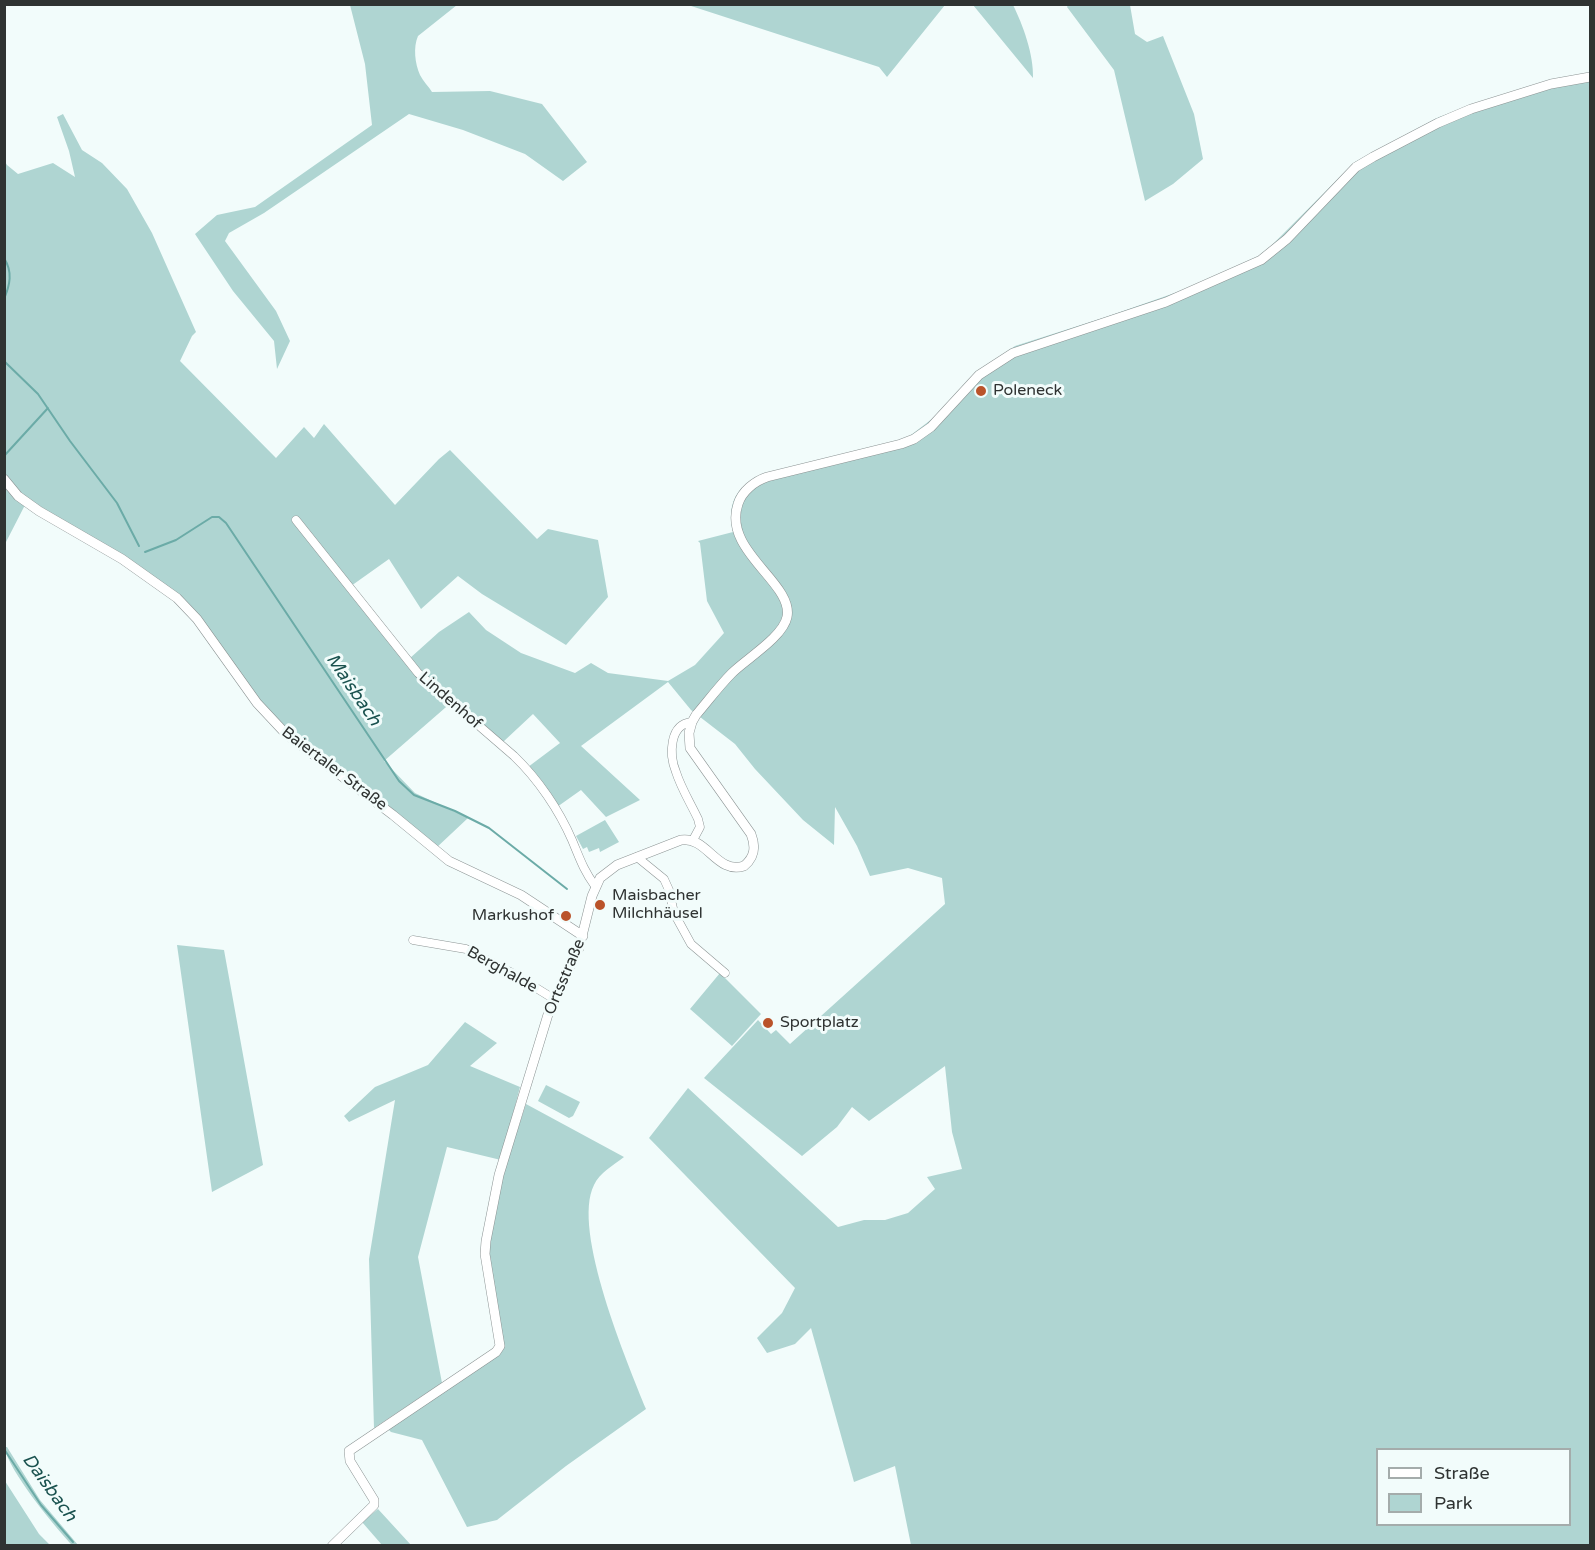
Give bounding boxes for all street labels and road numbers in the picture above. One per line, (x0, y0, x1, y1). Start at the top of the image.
street label: Lindenhof (415, 668, 485, 734)
street label: Baiertaler Straße (277, 723, 391, 815)
street label: Ortsstraße (540, 936, 590, 1018)
street label: Berghalde (463, 943, 541, 997)

